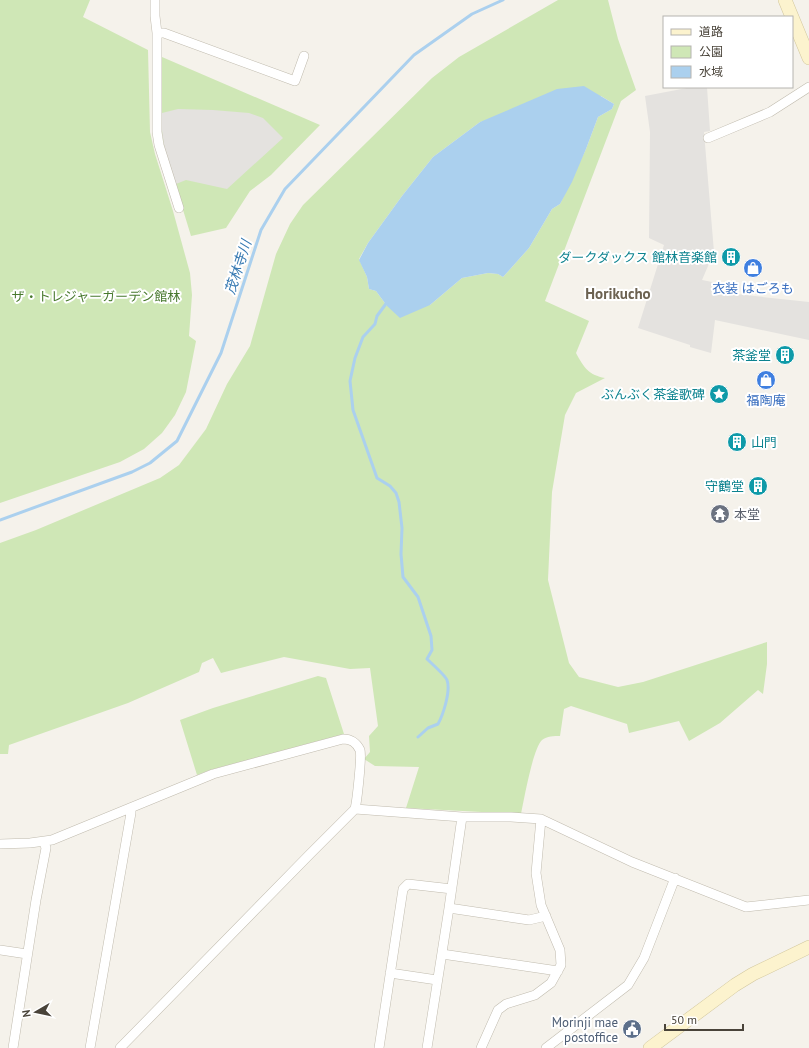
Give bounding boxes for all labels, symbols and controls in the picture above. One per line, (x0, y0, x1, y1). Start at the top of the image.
legend (663, 16, 793, 88)
text: 道路 (699, 24, 723, 39)
text: 公園 (699, 44, 723, 59)
text: 水域 (699, 64, 723, 79)
water label: 茂林寺川 (221, 236, 256, 296)
building icon: ダークダックス 館林音楽館 (720, 246, 742, 268)
place label: ダークダックス 館林音楽館 (558, 249, 717, 266)
shop icon: 衣装 はごろも (742, 257, 764, 279)
place label: 衣装 はごろも (712, 280, 794, 297)
district label: Horikucho (585, 284, 651, 303)
park label: ザ・トレジャーガーデン館林 (12, 288, 180, 305)
building icon: 茶釜堂 (774, 344, 796, 366)
place label: 茶釜堂 (732, 347, 771, 364)
shop icon: 福陶庵 (755, 369, 777, 391)
place icon: ぶんぶく茶釜歌碑 (708, 383, 730, 405)
place label: ぶんぶく茶釜歌碑 (601, 386, 705, 403)
place label: 福陶庵 (746, 392, 786, 409)
building icon: 山門 (726, 431, 748, 453)
place label: 山門 (751, 434, 777, 451)
building icon: 守鶴堂 (747, 475, 769, 497)
place label: 守鶴堂 (705, 478, 744, 495)
temple icon: 本堂 (709, 503, 731, 525)
place label: 本堂 (734, 506, 760, 523)
north arrow (16, 992, 56, 1032)
scale bar (665, 1006, 743, 1032)
text: N (19, 1009, 34, 1018)
text: 50 m (671, 1012, 697, 1027)
place label: Morinji mae postoffice (552, 1014, 618, 1046)
public building icon: Morinji mae postoffice (621, 1018, 643, 1040)

